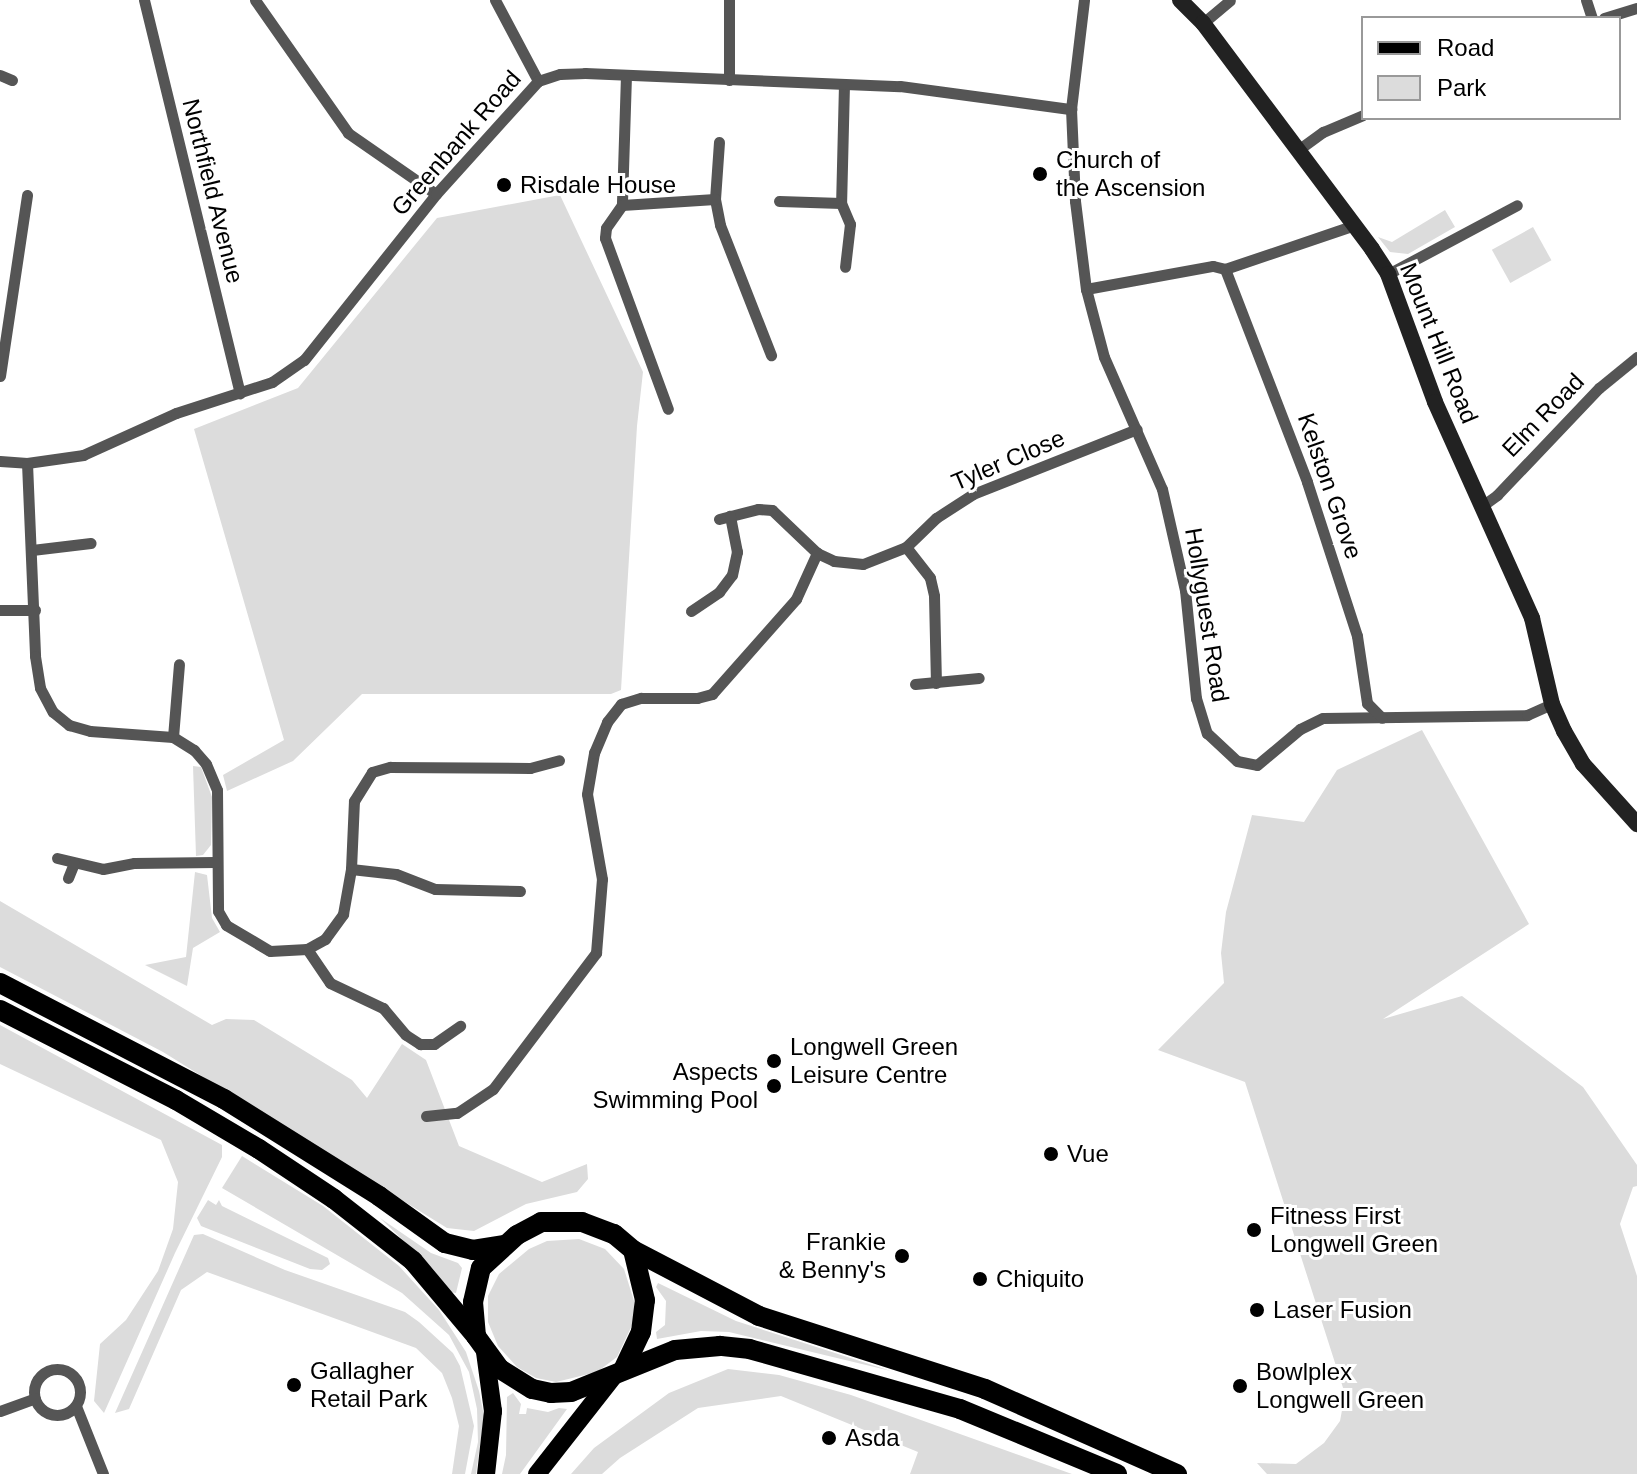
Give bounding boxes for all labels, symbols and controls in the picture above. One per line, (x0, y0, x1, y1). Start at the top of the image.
legend (1361, 16, 1621, 120)
text: Road (1437, 34, 1494, 61)
street label: Greenbank Road (385, 65, 527, 221)
text: Park (1437, 74, 1486, 101)
street label: Northfield Avenue (176, 95, 250, 287)
place label: Church of the Ascension (1056, 146, 1207, 202)
marker: Church of the Ascension (1031, 165, 1049, 183)
place label: Risdale House (520, 171, 676, 199)
marker: Risdale House (495, 176, 513, 194)
street label: Mount Hill Road (1394, 258, 1484, 428)
street label: Elm Road (1496, 367, 1590, 463)
street label: Kelston Grove (1292, 409, 1368, 563)
street label: Tyler Close (947, 423, 1069, 497)
street label: Hollyguest Road (1179, 526, 1235, 704)
place label: Longwell Green Leisure Centre (790, 1033, 958, 1089)
marker: Longwell Green Leisure Centre (765, 1052, 783, 1070)
place label: Aspects Swimming Pool (593, 1058, 758, 1114)
marker: Aspects Swimming Pool (765, 1077, 783, 1095)
place label: Vue (1067, 1140, 1109, 1168)
marker: Vue (1042, 1145, 1060, 1163)
place label: Fitness First Longwell Green (1270, 1202, 1438, 1258)
marker: Fitness First Longwell Green (1245, 1221, 1263, 1239)
place label: Frankie & Benny's (779, 1228, 886, 1284)
marker: Frankie & Benny's (893, 1247, 911, 1265)
place label: Chiquito (996, 1265, 1084, 1293)
marker: Chiquito (971, 1270, 989, 1288)
place label: Laser Fusion (1273, 1296, 1412, 1324)
marker: Laser Fusion (1248, 1301, 1266, 1319)
place label: Gallagher Retail Park (310, 1357, 427, 1413)
place label: Bowlplex Longwell Green (1256, 1358, 1424, 1414)
marker: Gallagher Retail Park (285, 1376, 303, 1394)
marker: Bowlplex Longwell Green (1231, 1377, 1249, 1395)
place label: Asda (845, 1424, 900, 1452)
marker: Asda (820, 1429, 838, 1447)

